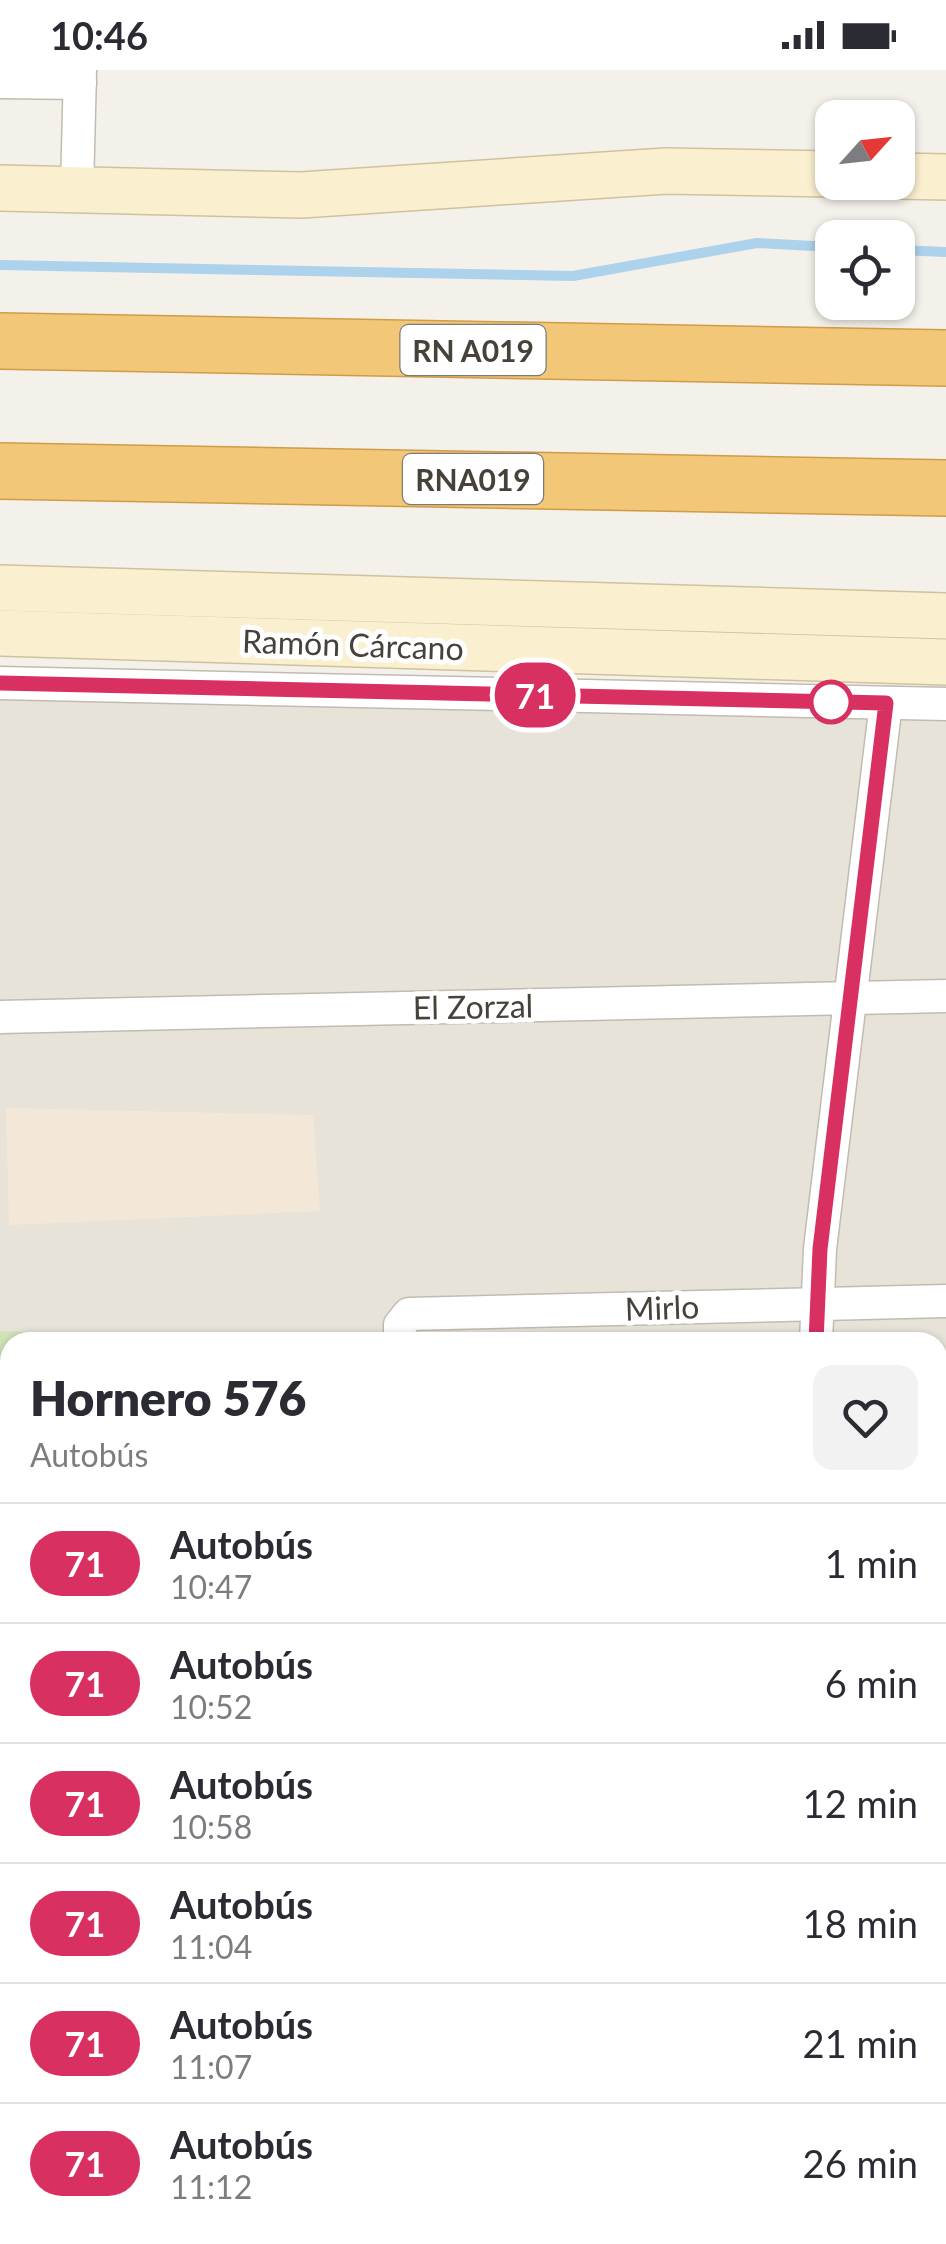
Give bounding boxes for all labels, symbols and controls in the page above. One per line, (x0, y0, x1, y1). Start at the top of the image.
text: 10:46 (50, 12, 148, 58)
north arrow (815, 100, 915, 200)
map controls (815, 100, 915, 320)
button: locate (815, 220, 915, 320)
road number: RN A019 (400, 325, 546, 375)
road number: RNA019 (403, 454, 543, 504)
street label: Ramón Cárcano (242, 621, 464, 667)
line badge: 71 (490, 662, 580, 728)
text: 71 (515, 674, 555, 716)
unlabelled marker (810, 681, 852, 723)
street label: El Zorzal (413, 985, 533, 1027)
street label: Mirlo (624, 1286, 700, 1328)
button: heart (813, 1365, 918, 1470)
text: Hornero 576 (30, 1369, 306, 1426)
text: Autobús (30, 1435, 148, 1474)
text: Autobús (170, 1521, 313, 1567)
text: 1 min (825, 1540, 918, 1586)
text: 71 (65, 1542, 105, 1584)
text: 10:47 (170, 1567, 252, 1606)
text: Autobús (170, 1641, 313, 1687)
text: 6 min (825, 1660, 918, 1706)
text: 71 (65, 1662, 105, 1704)
text: 10:52 (170, 1687, 252, 1726)
text: Autobús (170, 1761, 313, 1807)
text: 12 min (803, 1780, 918, 1826)
text: 71 (65, 1782, 105, 1824)
text: 10:58 (170, 1807, 252, 1846)
text: Autobús (170, 1881, 313, 1927)
text: 18 min (803, 1900, 918, 1946)
text: 71 (65, 1902, 105, 1944)
text: 11:04 (170, 1927, 252, 1966)
text: Autobús (170, 2001, 313, 2047)
text: 21 min (803, 2020, 918, 2066)
text: 71 (65, 2022, 105, 2064)
text: 11:07 (170, 2047, 252, 2086)
text: Autobús (170, 2121, 313, 2167)
text: 26 min (803, 2140, 918, 2186)
text: 71 (65, 2142, 105, 2184)
text: 11:12 (170, 2167, 252, 2206)

